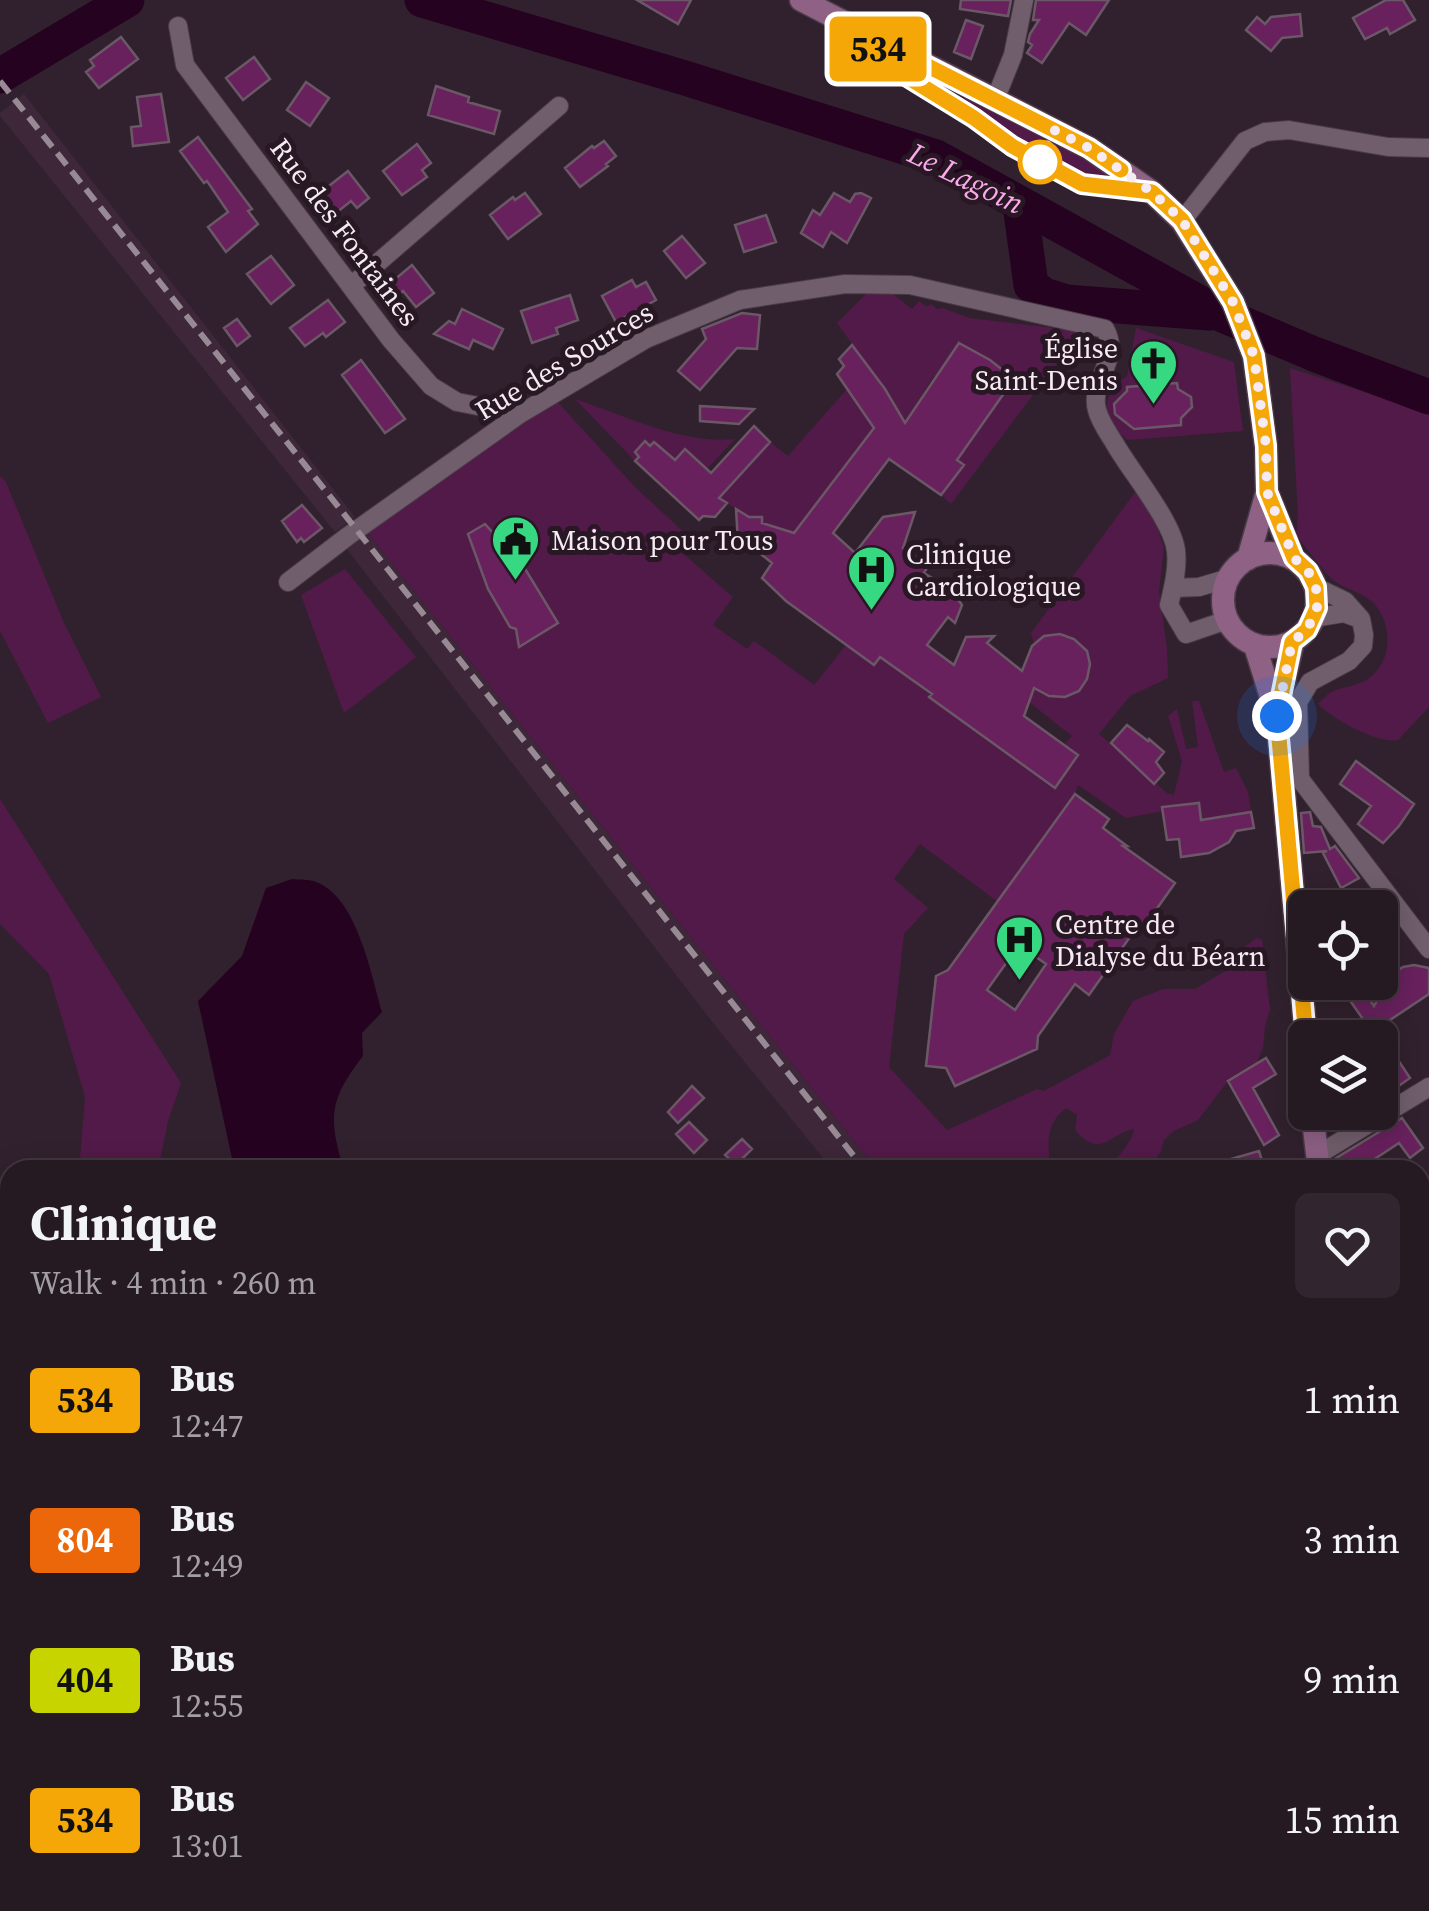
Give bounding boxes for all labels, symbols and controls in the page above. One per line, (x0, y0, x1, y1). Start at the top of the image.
line badge: 534 (820, 17, 936, 82)
text: 534 (850, 25, 906, 73)
street label: Rue des Fontaines (262, 130, 428, 334)
water label: Le Lagoin (900, 132, 1031, 224)
unlabelled marker (1019, 141, 1061, 183)
street label: Rue des Sources (468, 293, 660, 429)
place label: Église Saint-Denis (975, 329, 1118, 399)
church icon: Église Saint-Denis (1127, 338, 1179, 406)
public building icon: Maison pour Tous (490, 514, 542, 582)
place label: Maison pour Tous (551, 521, 773, 559)
place label: Clinique Cardiologique (906, 535, 1081, 605)
hospital icon: Clinique Cardiologique (845, 544, 897, 612)
your location (1252, 691, 1302, 741)
map controls (1288, 890, 1398, 1130)
button: locate (1288, 890, 1398, 1000)
place label: Centre de Dialyse du Béarn (1055, 905, 1266, 975)
hospital icon: Centre de Dialyse du Béarn (994, 914, 1046, 982)
button: layers (1288, 1020, 1398, 1130)
text: Clinique (30, 1190, 217, 1256)
button: heart (1295, 1193, 1400, 1298)
text: Walk · 4 min · 260 m (30, 1261, 316, 1305)
text: Bus (170, 1352, 235, 1404)
text: 1 min (1304, 1374, 1400, 1426)
text: 534 (57, 1376, 113, 1424)
text: 12:47 (170, 1404, 244, 1448)
text: Bus (170, 1492, 235, 1544)
text: 3 min (1304, 1514, 1400, 1566)
text: 804 (57, 1516, 113, 1564)
text: 12:49 (170, 1544, 244, 1588)
text: Bus (170, 1632, 235, 1684)
text: 9 min (1304, 1654, 1400, 1706)
text: 404 (57, 1656, 113, 1704)
text: 12:55 (170, 1684, 244, 1728)
text: Bus (170, 1772, 235, 1824)
text: 15 min (1285, 1794, 1400, 1846)
text: 534 (57, 1796, 113, 1844)
text: 13:01 (170, 1824, 244, 1868)

